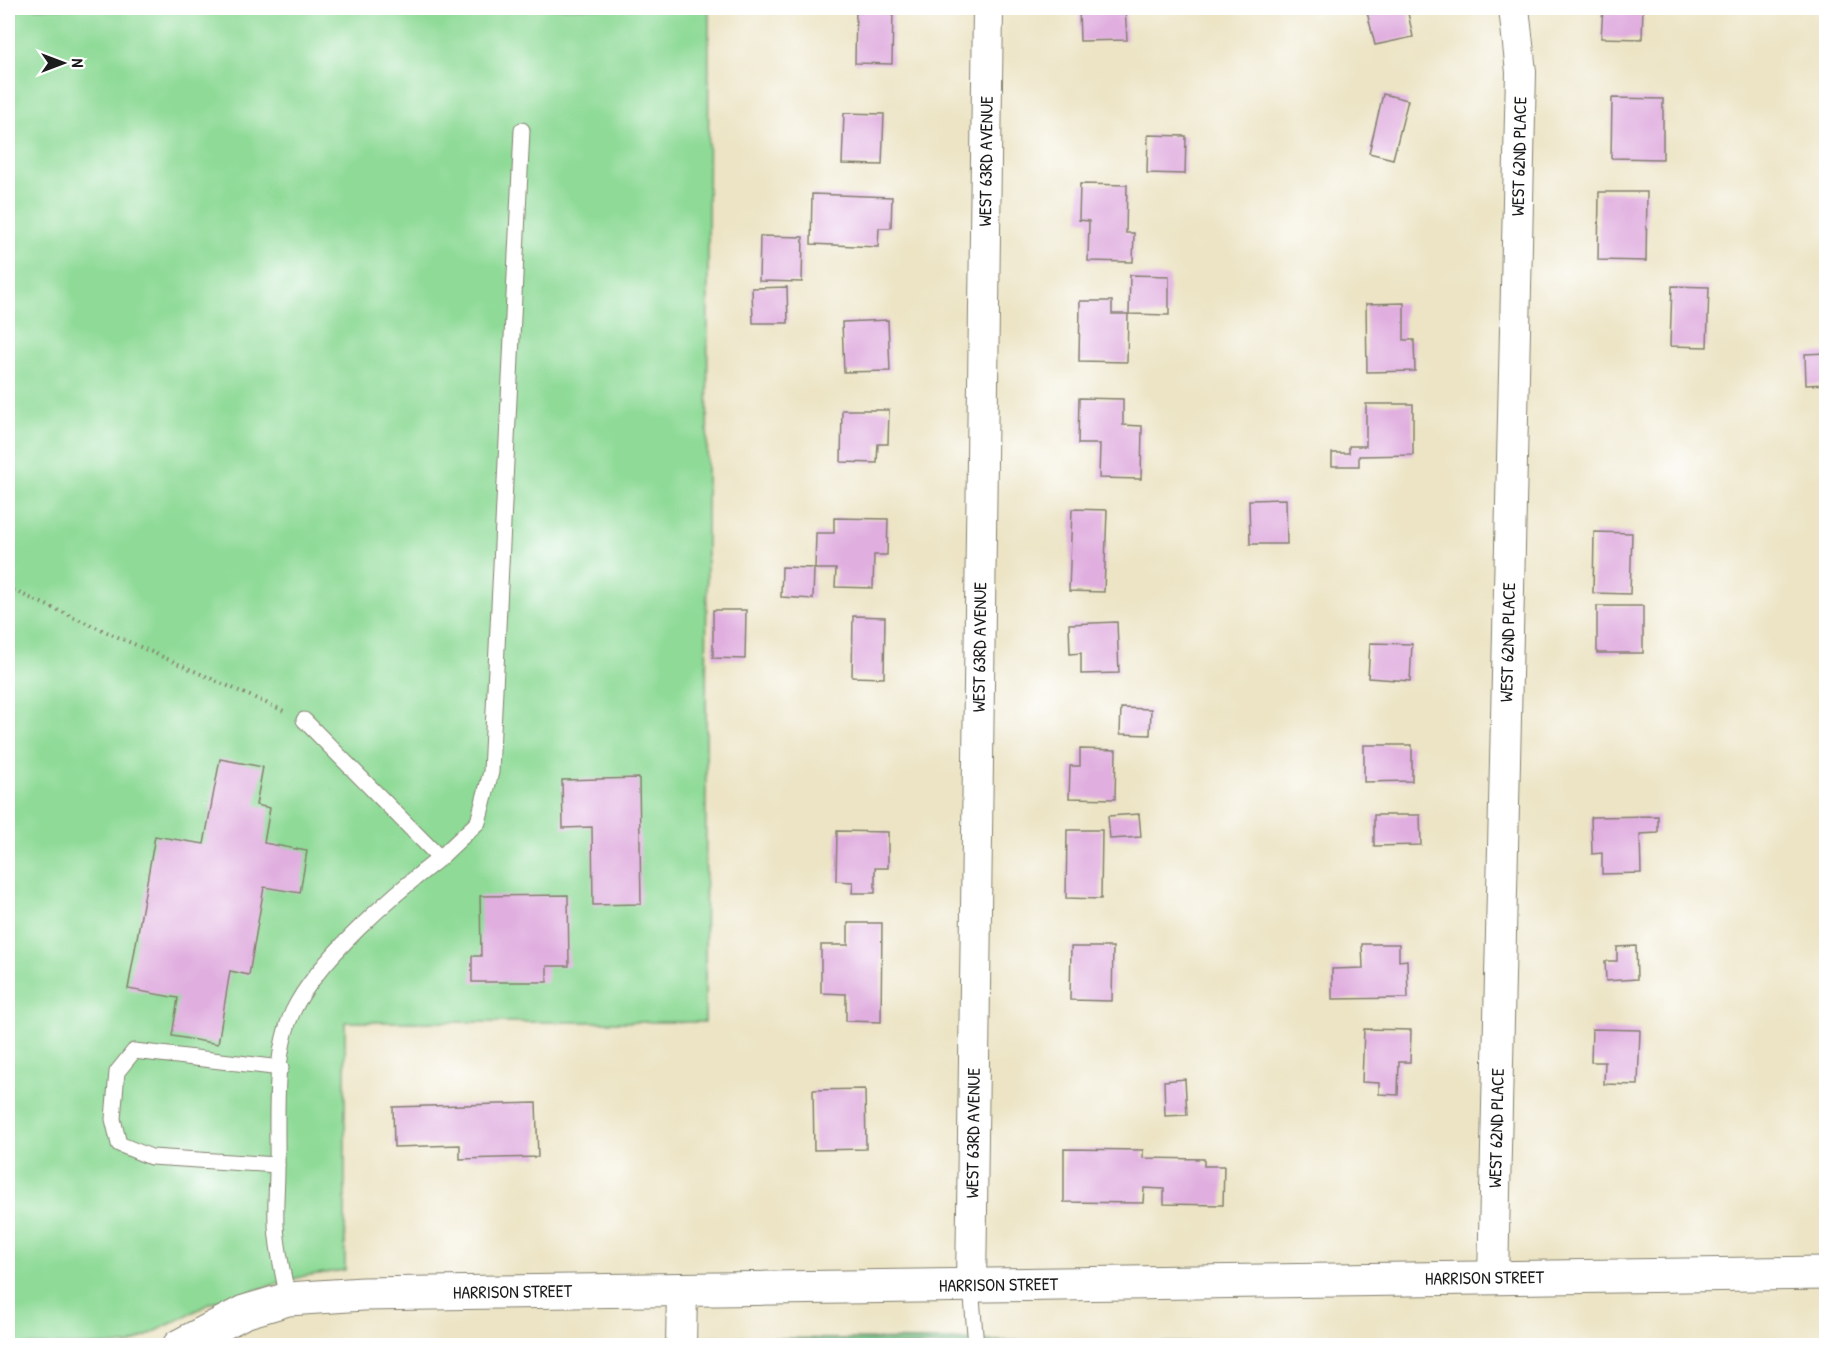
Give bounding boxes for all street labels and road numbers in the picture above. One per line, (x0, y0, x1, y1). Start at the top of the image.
street label: WEST 63RD AVENUE (972, 96, 999, 226)
street label: WEST 62ND PLACE (1505, 96, 1532, 216)
street label: WEST 63RD AVENUE (966, 582, 992, 712)
street label: WEST 62ND PLACE (1493, 582, 1521, 702)
street label: WEST 63RD AVENUE (959, 1068, 986, 1198)
street label: WEST 62ND PLACE (1482, 1068, 1510, 1188)
street label: HARRISON STREET (1425, 1264, 1545, 1291)
street label: HARRISON STREET (939, 1271, 1059, 1298)
street label: HARRISON STREET (453, 1278, 573, 1305)

